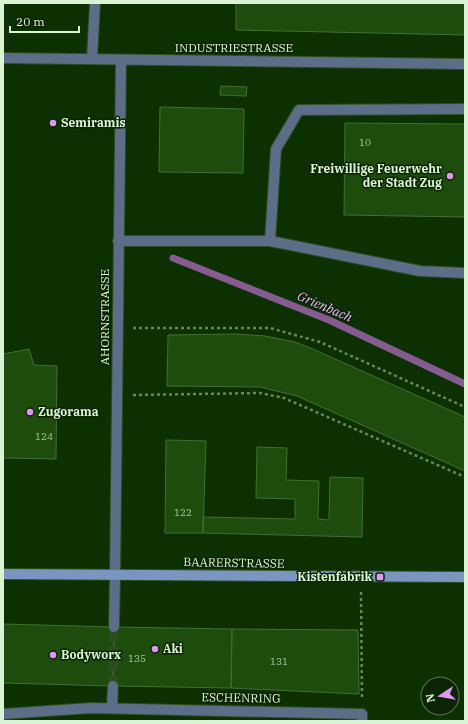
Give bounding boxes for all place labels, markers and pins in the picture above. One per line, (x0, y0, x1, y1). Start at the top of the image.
place label: Semiramis (61, 115, 126, 130)
marker: Semiramis (48, 118, 58, 128)
place label: Freiwillige Feuerwehr der Stadt Zug (310, 161, 442, 190)
marker: Freiwillige Feuerwehr der Stadt Zug (445, 171, 455, 181)
place label: Zugorama (38, 404, 99, 419)
marker: Zugorama (25, 407, 35, 417)
place label: Kistenfabrik (297, 569, 373, 584)
marker: Kistenfabrik (375, 572, 385, 582)
place label: Aki (163, 641, 183, 656)
marker: Aki (150, 644, 160, 654)
place label: Bodyworx (61, 647, 121, 662)
marker: Bodyworx (48, 650, 58, 660)

